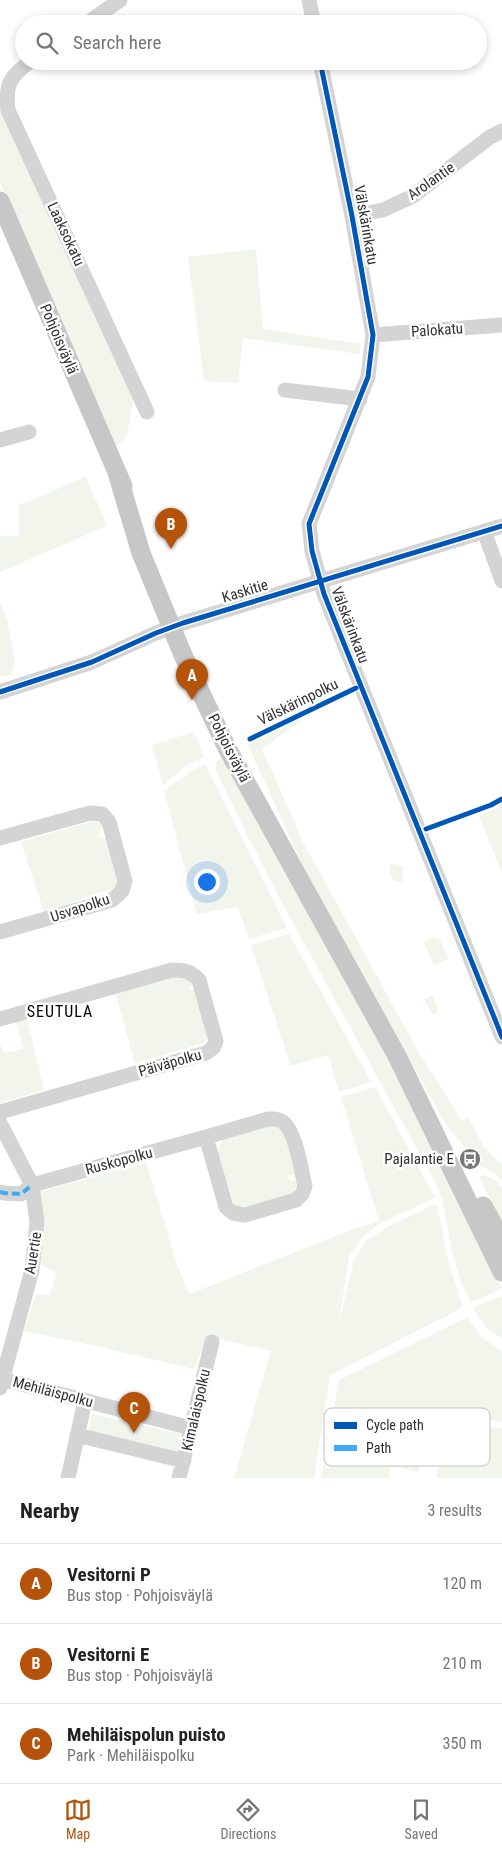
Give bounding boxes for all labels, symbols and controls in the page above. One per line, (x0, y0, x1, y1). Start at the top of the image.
search box (15, 15, 487, 70)
icon: search (33, 29, 61, 57)
text: Search here (73, 31, 161, 54)
street label: Arolantie (404, 158, 458, 204)
street label: Välskärinkatu (350, 184, 382, 266)
street label: Laaksokatu (43, 199, 89, 269)
street label: Pohjoisväylä (36, 301, 82, 377)
street label: Palokatu (410, 319, 464, 341)
pin: B (155, 508, 187, 549)
street label: Kaskitie (220, 575, 270, 607)
street label: Välskärinkatu (327, 584, 373, 666)
pin: A (176, 659, 208, 700)
street label: Välskärinpolku (255, 675, 341, 729)
street label: Pohjoisväylä (204, 711, 254, 785)
your location (194, 869, 220, 895)
street label: Usvapolku (48, 890, 112, 926)
district label: SEUTULA (27, 1002, 93, 1021)
street label: Päiväpolku (136, 1045, 204, 1081)
street label: Ruskopolku (83, 1143, 155, 1179)
bus stop icon: Pajalantie E (458, 1147, 482, 1171)
place label: Pajalantie E (384, 1150, 454, 1168)
street label: Auertie (21, 1231, 45, 1275)
street label: Kimalaispolku (178, 1367, 214, 1453)
street label: Mehiläispolku (11, 1373, 95, 1411)
pin: C (118, 1392, 150, 1433)
legend (324, 1408, 490, 1466)
text: Cycle path (366, 1417, 424, 1433)
text: Path (366, 1440, 391, 1456)
text: Nearby (20, 1499, 79, 1523)
text: 3 results (427, 1501, 482, 1520)
text: Vesitorni P (67, 1563, 151, 1586)
text: A (31, 1574, 41, 1593)
text: 120 m (443, 1574, 482, 1593)
text: Bus stop · Pohjoisväylä (67, 1586, 213, 1605)
text: Vesitorni E (67, 1643, 149, 1666)
text: B (32, 1654, 40, 1673)
text: 210 m (443, 1654, 482, 1673)
text: Bus stop · Pohjoisväylä (67, 1666, 213, 1685)
text: Mehiläispolun puisto (67, 1723, 226, 1746)
text: C (31, 1734, 41, 1753)
text: 350 m (443, 1734, 482, 1753)
text: Park · Mehiläispolku (67, 1746, 195, 1765)
tab: Map (64, 1796, 92, 1842)
tab: Directions (220, 1796, 276, 1842)
tab: Saved (405, 1796, 438, 1842)

